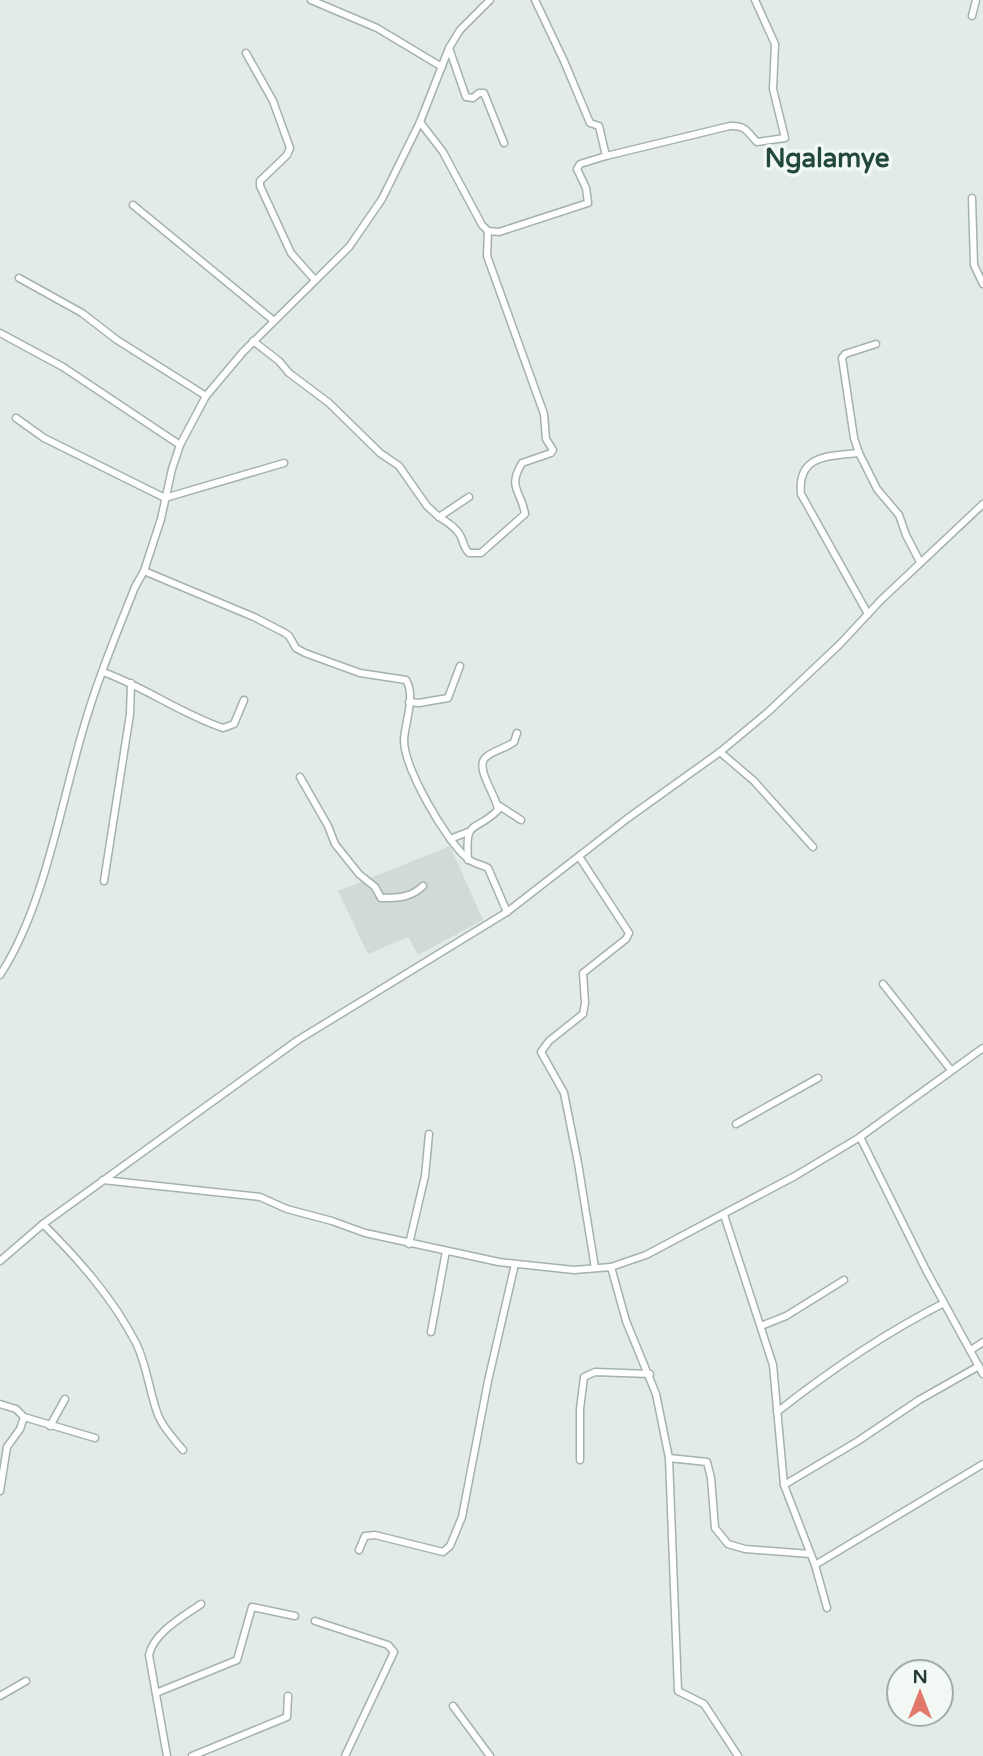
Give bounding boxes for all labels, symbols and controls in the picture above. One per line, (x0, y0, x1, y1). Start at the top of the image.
district label: Ngalamye (765, 143, 890, 174)
north arrow (885, 1658, 955, 1728)
text: N (912, 1666, 928, 1688)

